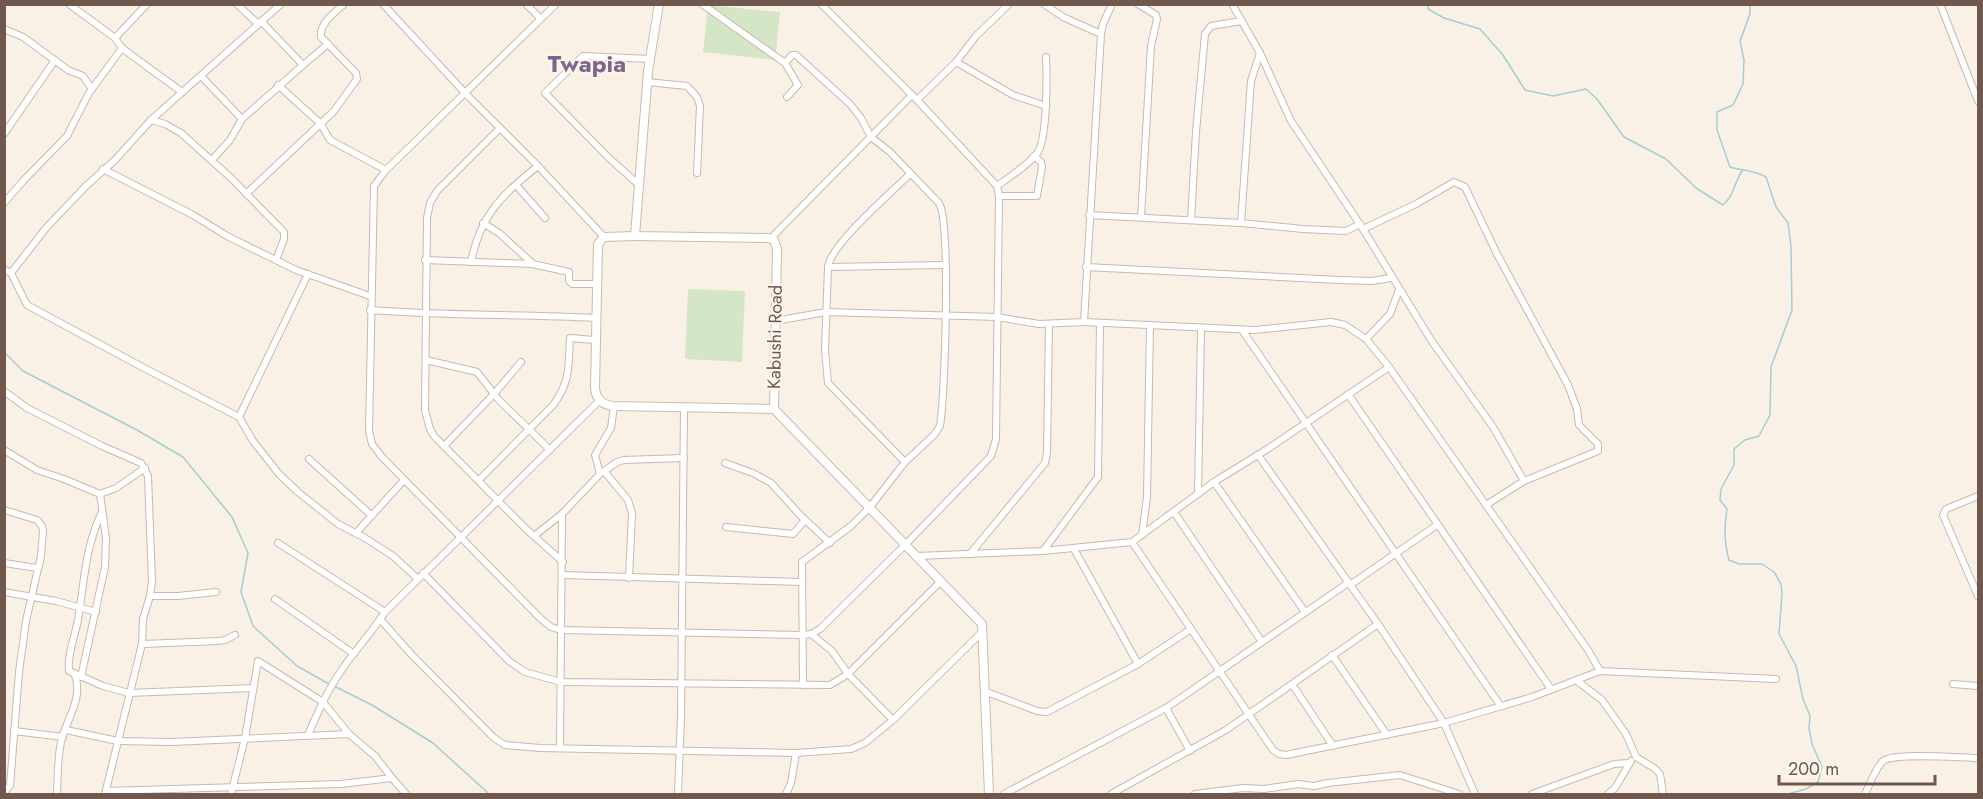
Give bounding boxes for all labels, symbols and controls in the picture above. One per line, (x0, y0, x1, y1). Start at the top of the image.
district label: Twapia (548, 46, 626, 81)
street label: Kabushi Road (761, 285, 789, 389)
scale bar (1779, 748, 1935, 786)
text: 200 m (1788, 756, 1839, 782)

